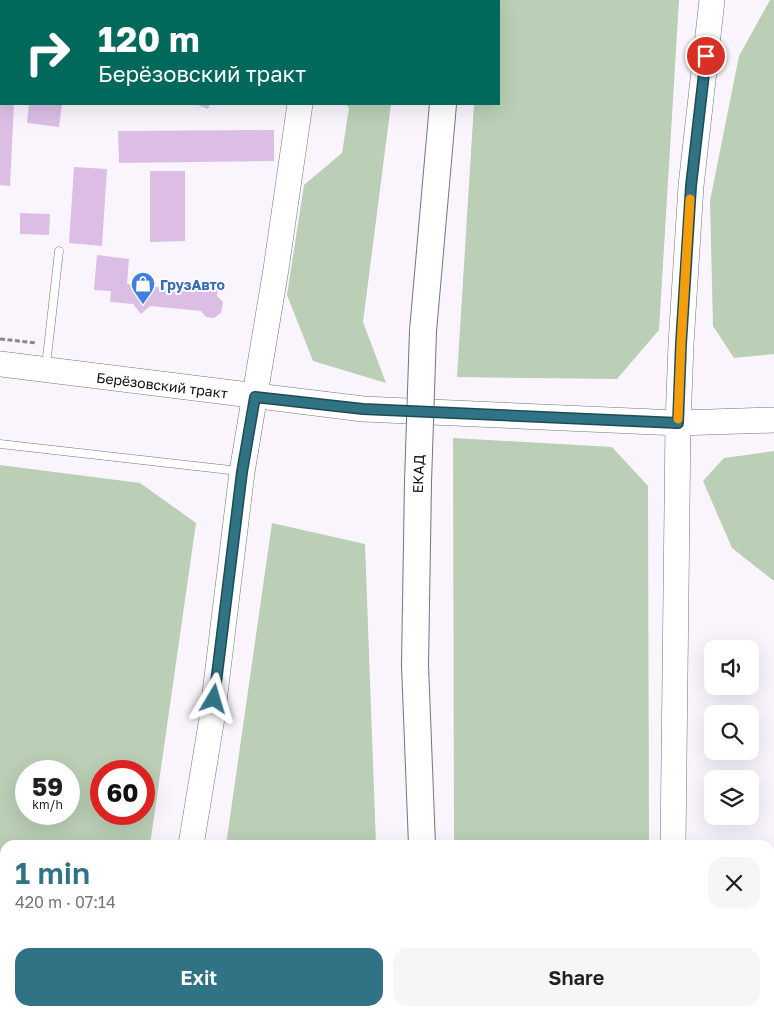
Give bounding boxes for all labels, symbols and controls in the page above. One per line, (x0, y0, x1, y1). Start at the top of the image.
text: 120 m (98, 18, 200, 60)
icon: right (15, 20, 80, 85)
pin (685, 35, 727, 77)
icon: arrive (692, 42, 720, 70)
text: Берёзовский тракт (98, 60, 306, 87)
shop icon: ГрузАвто (130, 271, 156, 305)
place label: ГрузАвто (160, 276, 225, 293)
street label: Берёзовский тракт (95, 368, 229, 402)
street label: ЕКАД (409, 454, 427, 494)
map controls (704, 640, 759, 825)
button: sound (704, 640, 759, 695)
position arrow (187, 672, 239, 724)
button: search (704, 705, 759, 760)
speed limit sign: 60 (90, 760, 155, 825)
button: layers (704, 770, 759, 825)
text: 59 (32, 771, 63, 802)
text: km/h (32, 797, 63, 812)
text: 1 min (15, 855, 90, 891)
button: close (708, 857, 760, 909)
text: 420 m · 07:14 (15, 892, 116, 912)
button: Exit (15, 948, 383, 1006)
button: Share (393, 948, 760, 1006)

